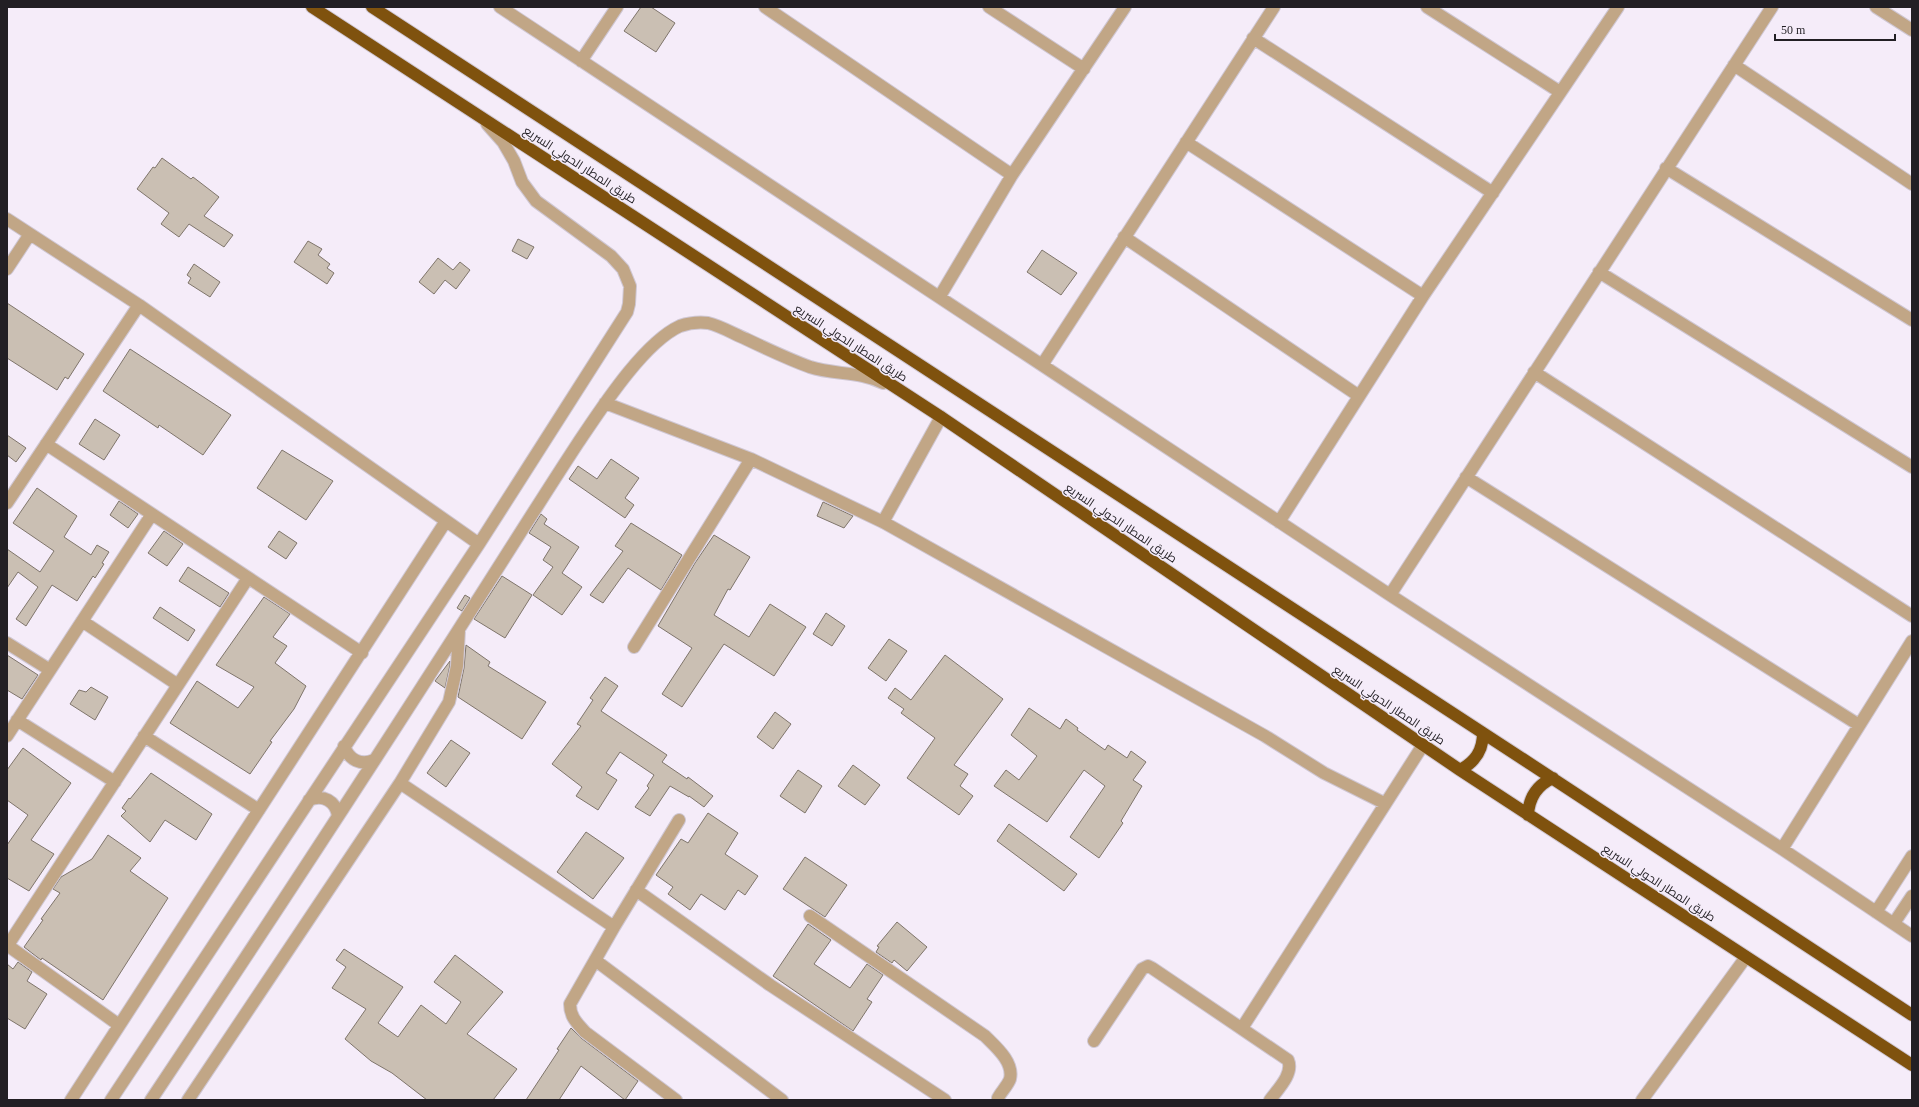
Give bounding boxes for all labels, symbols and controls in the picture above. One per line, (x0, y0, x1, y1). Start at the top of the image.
scale bar (1775, 16, 1895, 42)
text: 50 m (1781, 23, 1806, 37)
street label: طريق المطار الحولي السريع (519, 123, 639, 209)
street label: طريق المطار الحولي السريع (790, 301, 910, 387)
street label: طريق المطار الحولي السريع (1061, 480, 1180, 568)
street label: طريق المطار الحولي السريع (1329, 662, 1448, 750)
street label: طريق المطار الحولي السريع (1598, 841, 1718, 927)

